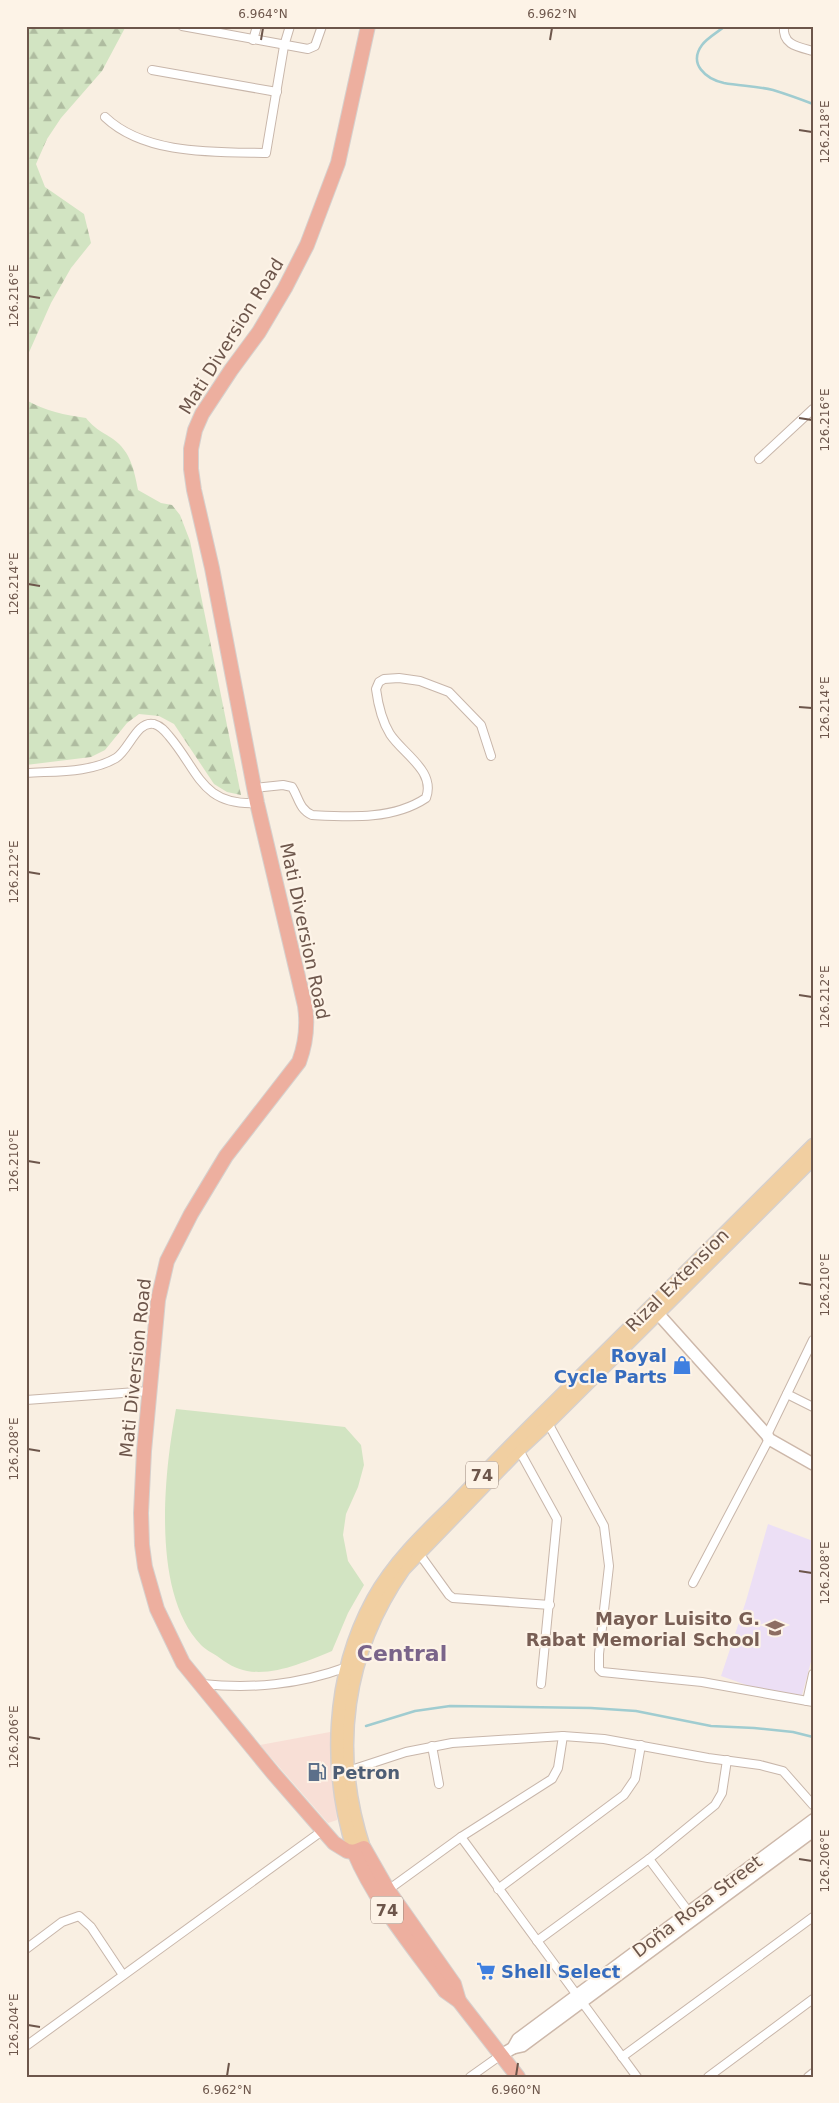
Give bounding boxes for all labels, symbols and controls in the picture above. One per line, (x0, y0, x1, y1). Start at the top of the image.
text: 6.964°N (238, 7, 288, 21)
text: 6.962°N (527, 7, 577, 21)
text: 126.218°E (818, 100, 832, 164)
street label: Mati Diversion Road (174, 254, 288, 418)
text: 126.216°E (7, 264, 21, 328)
text: 126.216°E (818, 388, 832, 452)
text: 126.214°E (7, 552, 21, 616)
text: 126.214°E (818, 676, 832, 740)
text: 126.212°E (7, 840, 21, 904)
street label: Mati Diversion Road (276, 841, 334, 1021)
text: 126.212°E (818, 965, 832, 1029)
text: 126.210°E (7, 1129, 21, 1193)
street label: Rizal Extension (621, 1224, 733, 1336)
text: 126.210°E (818, 1253, 832, 1317)
street label: Mati Diversion Road (115, 1277, 155, 1459)
place label: Royal Cycle Parts (554, 1345, 667, 1387)
shop icon: Royal Cycle Parts (671, 1354, 693, 1376)
text: 126.208°E (7, 1417, 21, 1481)
road number: 74 (466, 1462, 498, 1488)
text: 126.208°E (818, 1541, 832, 1605)
place label: Mayor Luisito G. Rabat Memorial School (526, 1608, 760, 1650)
school or university icon: Mayor Luisito G. Rabat Memorial School (764, 1617, 786, 1639)
district label: Central (357, 1641, 447, 1666)
text: 126.206°E (7, 1705, 21, 1769)
fuel station icon: Petron (306, 1761, 328, 1783)
place label: Petron (332, 1762, 400, 1783)
text: 126.206°E (818, 1829, 832, 1893)
street label: Doña Rosa Street (628, 1850, 766, 1962)
road number: 74 (371, 1896, 403, 1924)
supermarket icon: Shell Select (475, 1960, 497, 1982)
place label: Shell Select (501, 1961, 621, 1982)
text: 126.204°E (7, 1993, 21, 2057)
text: 6.962°N (202, 2083, 252, 2097)
text: 6.960°N (491, 2083, 541, 2097)

